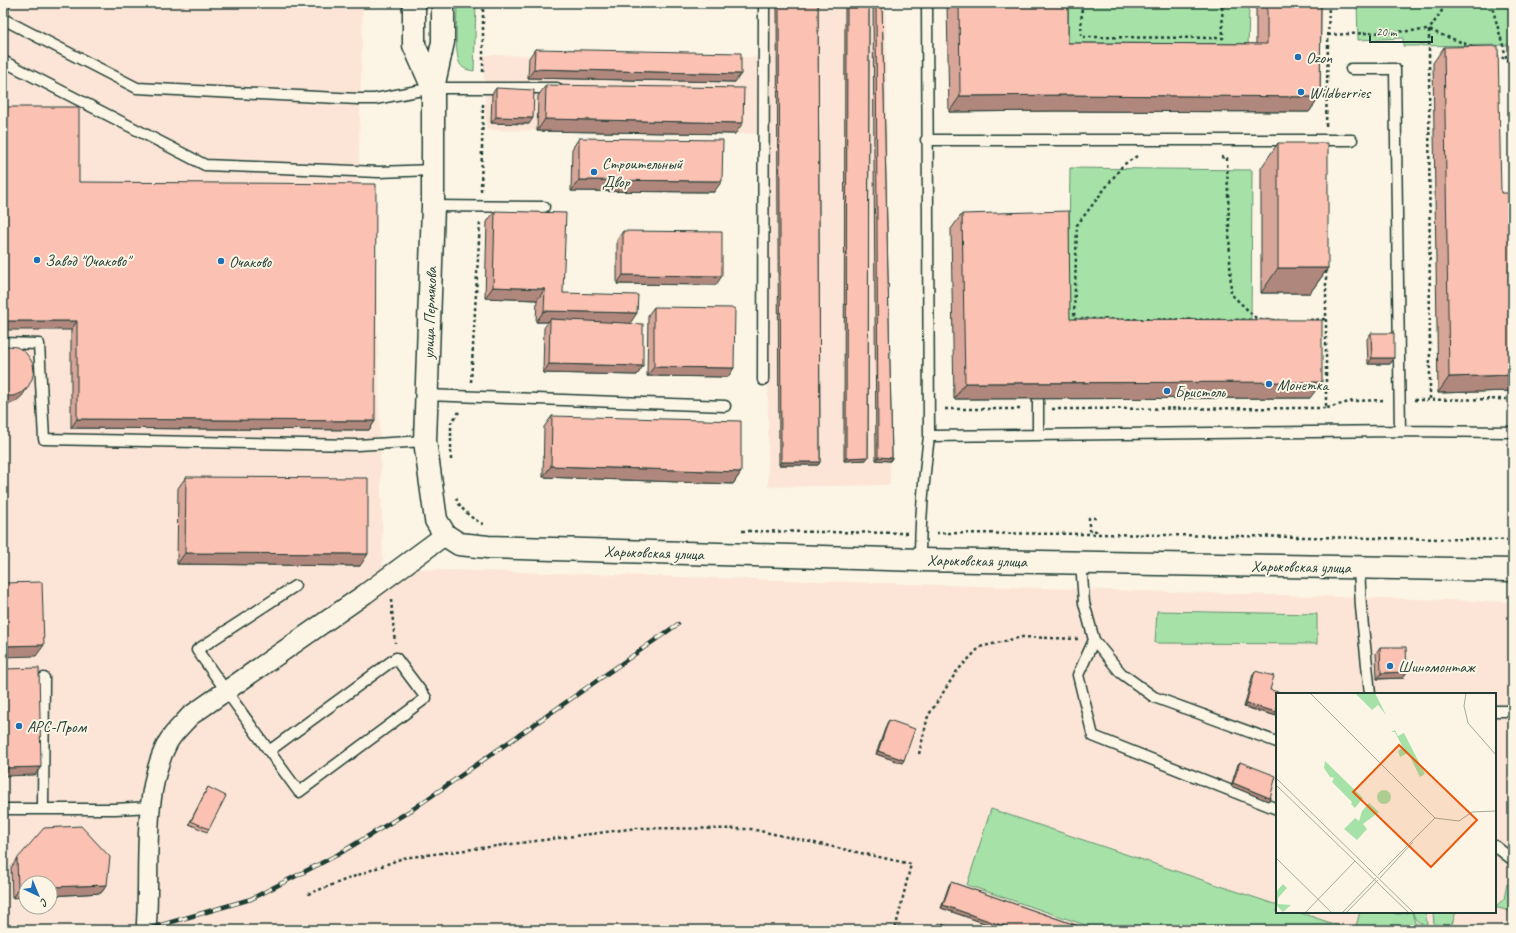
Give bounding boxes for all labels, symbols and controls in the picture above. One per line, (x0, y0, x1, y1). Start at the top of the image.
scale bar (1370, 18, 1432, 44)
text: 20 m (1376, 24, 1398, 40)
place label: Ozon (1306, 48, 1333, 68)
marker: Ozon (1293, 52, 1303, 62)
place label: Wildberries (1309, 83, 1372, 103)
marker: Wildberries (1296, 87, 1306, 97)
place label: Строительный Двор (602, 154, 684, 192)
marker: Строительный Двор (589, 167, 599, 177)
place label: Завод "Очаково" (45, 251, 133, 271)
place label: Очаково (229, 252, 273, 272)
marker: Завод "Очаково" (32, 255, 42, 265)
marker: Очаково (216, 256, 226, 266)
street label: улица Пермякова (418, 266, 442, 360)
place label: Монетка (1277, 375, 1330, 395)
marker: Монетка (1264, 379, 1274, 389)
place label: Бристоль (1175, 382, 1227, 402)
marker: Бристоль (1162, 386, 1172, 396)
street label: Харьковская улица (604, 541, 705, 565)
street label: Харьковская улица (927, 550, 1028, 572)
street label: Харьковская улица (1251, 556, 1352, 578)
place label: Шиномонтаж (1398, 657, 1476, 677)
marker: Шиномонтаж (1385, 661, 1395, 671)
inset map (1276, 693, 1496, 913)
place label: АРС-Пром (27, 717, 88, 737)
marker: АРС-Пром (14, 721, 24, 731)
north arrow (18, 875, 58, 915)
text: С (37, 895, 52, 910)

